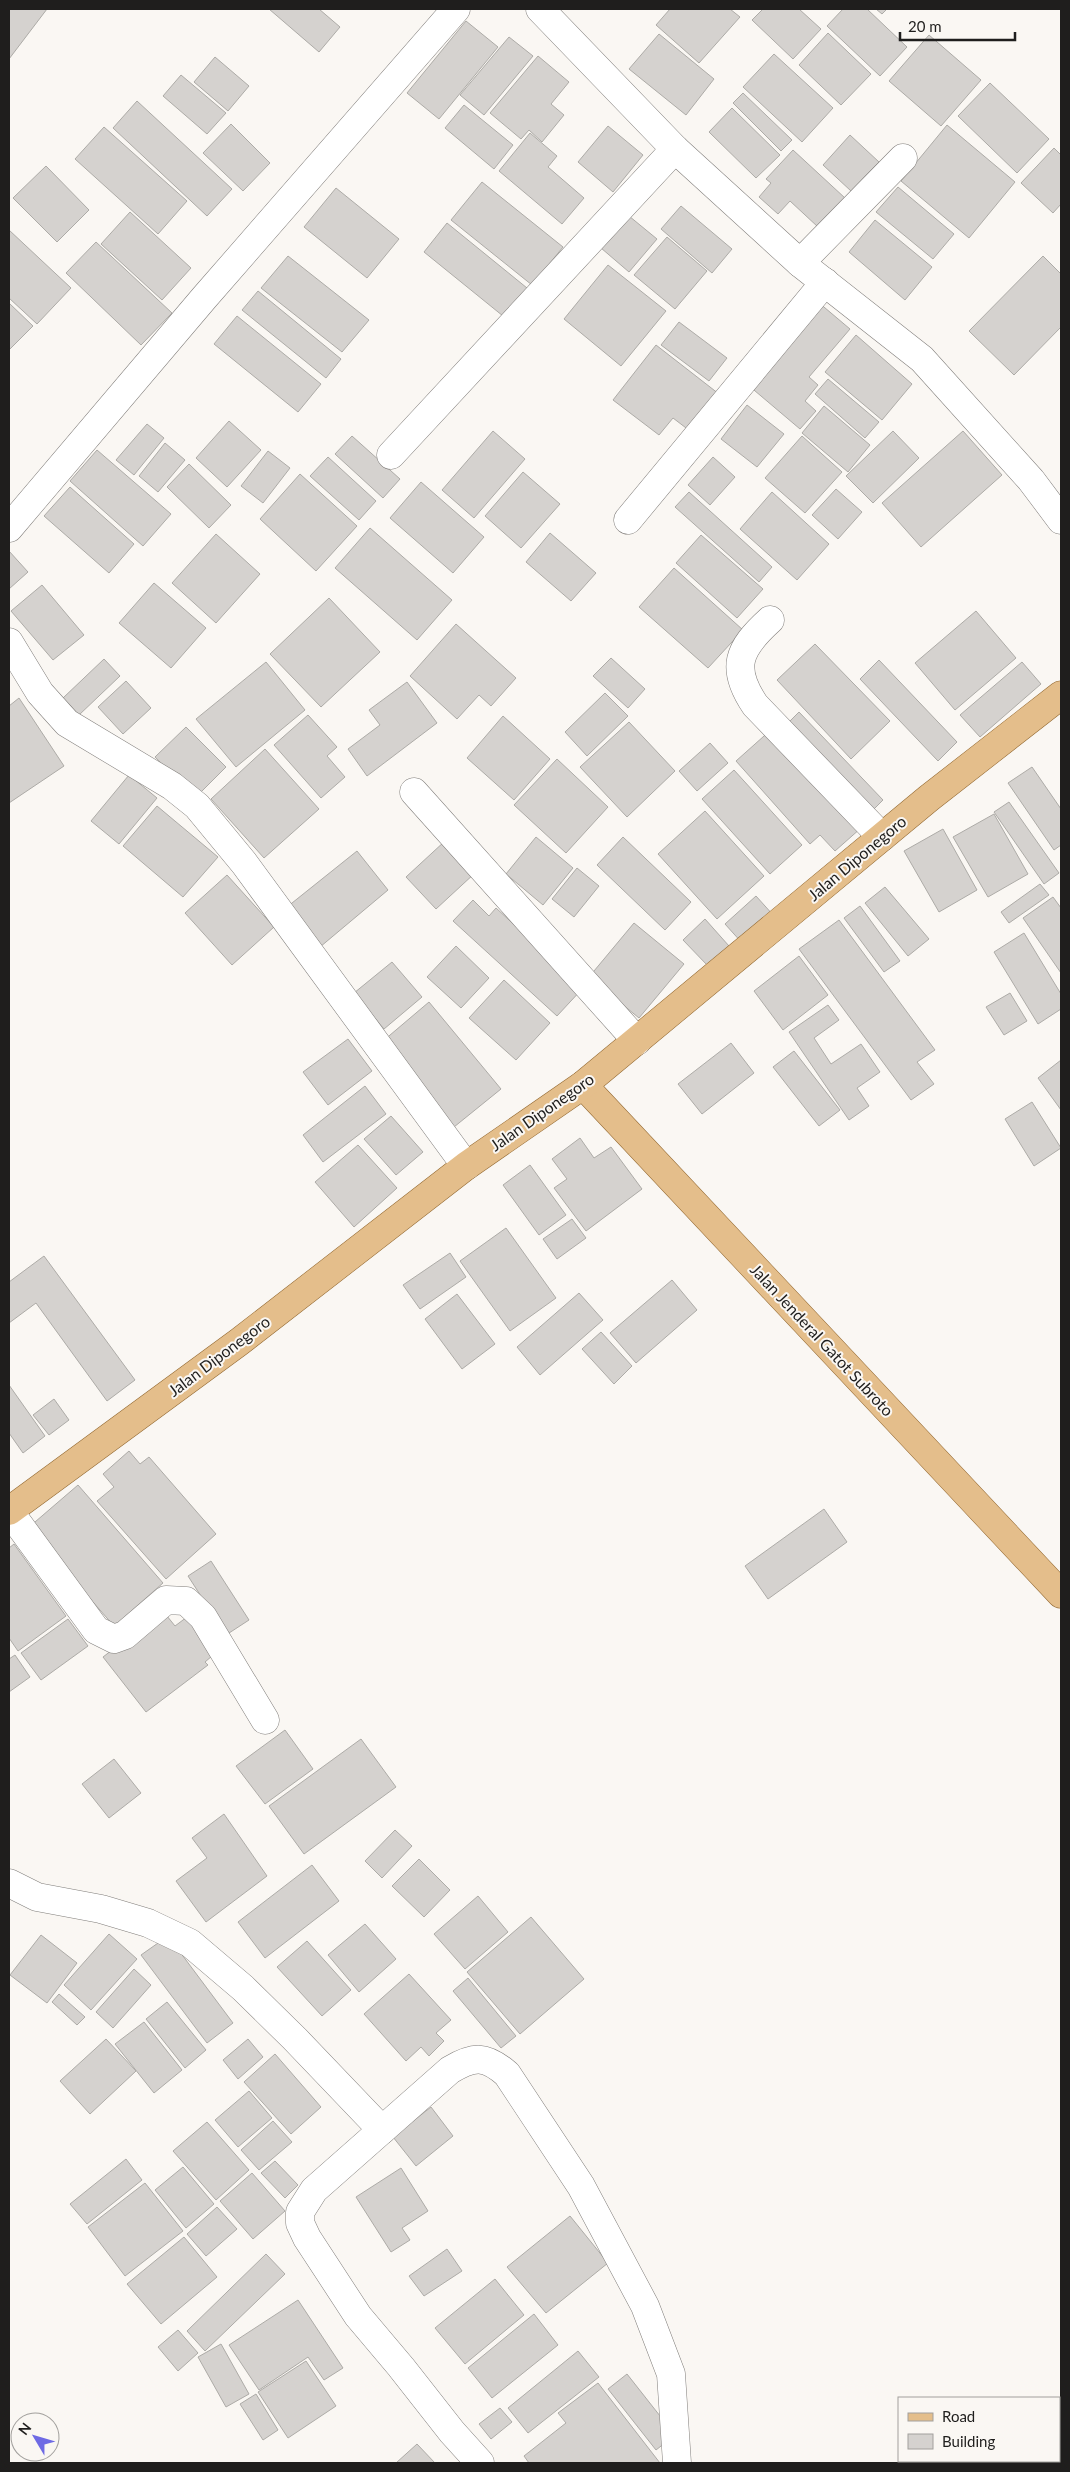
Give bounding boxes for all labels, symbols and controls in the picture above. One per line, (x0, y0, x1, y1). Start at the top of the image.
scale bar (900, 10, 1015, 42)
text: 20 m (908, 17, 942, 35)
street label: Jalan Diponegoro (804, 811, 910, 904)
street label: Jalan Diponegoro (486, 1069, 597, 1154)
street label: Jalan Jenderal Gatot Subroto (747, 1260, 898, 1420)
street label: Jalan Diponegoro (164, 1311, 273, 1400)
legend (898, 2397, 1060, 2462)
text: Road (942, 2407, 975, 2425)
north arrow (10, 2412, 60, 2462)
text: N (14, 2419, 34, 2438)
text: Building (942, 2432, 995, 2450)

